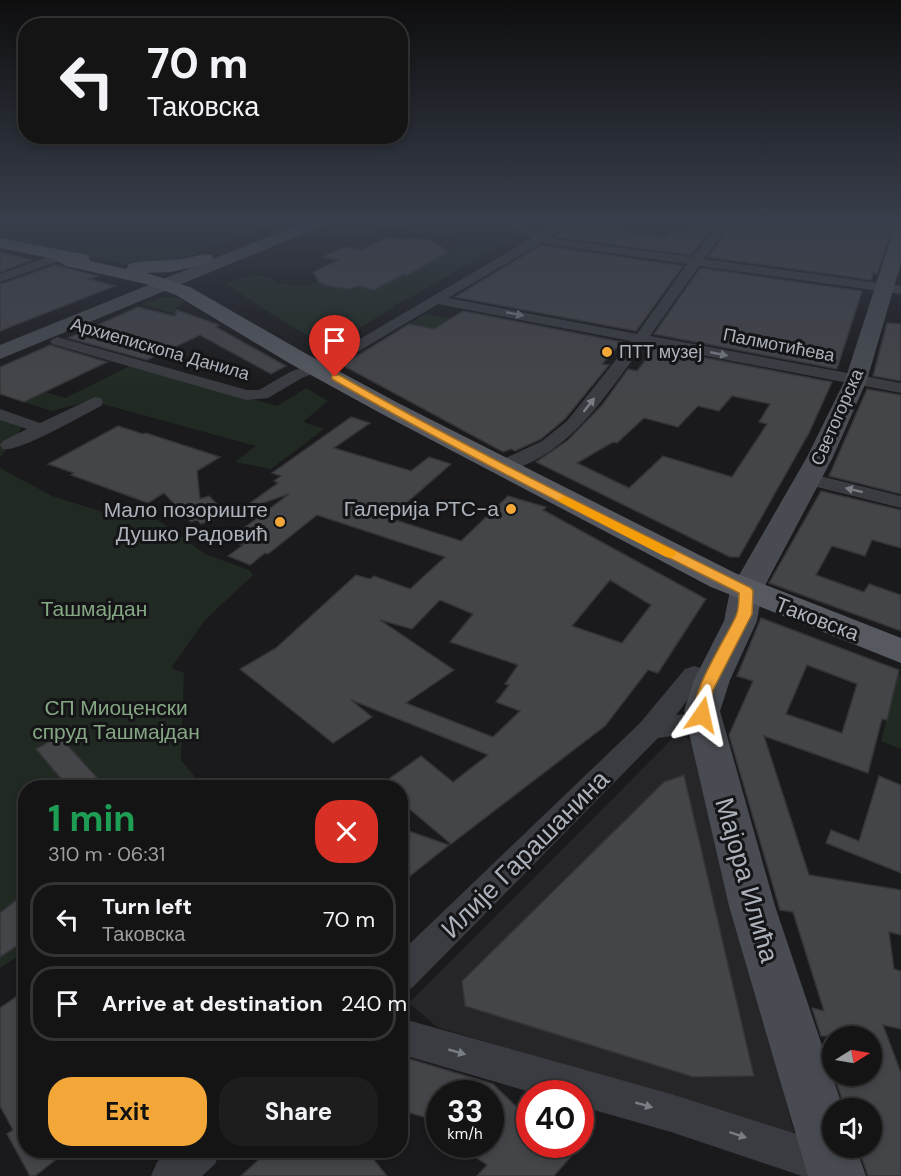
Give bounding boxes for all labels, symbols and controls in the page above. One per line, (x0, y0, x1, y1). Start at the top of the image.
text: 70 m (147, 36, 248, 91)
icon: left (48, 42, 126, 120)
text: Таковска (147, 89, 259, 124)
one-way arrow (506, 310, 525, 319)
street label: Архиепископа Данила (68, 312, 253, 386)
pin (309, 315, 360, 377)
street label: Палмотићева (721, 322, 838, 368)
icon: arrive (318, 324, 351, 357)
place label: ПТТ музеј (619, 340, 702, 364)
marker: ПТТ музеј (600, 345, 614, 359)
one-way arrow (710, 350, 729, 359)
street label: Светогорска (805, 364, 869, 469)
one-way arrow (583, 397, 595, 412)
one-way arrow (845, 485, 864, 495)
place label: Галерија РТС-а (344, 495, 499, 523)
place label: Мало позориште Душко Радовић (104, 496, 268, 548)
marker: Галерија РТС-а (504, 502, 518, 516)
marker: Мало позориште Душко Радовић (273, 515, 287, 529)
street label: Таковска (771, 590, 863, 648)
park label: Ташмајдан (41, 595, 147, 623)
position arrow (670, 683, 734, 747)
park label: СП Миоценски спруд Ташмајдан (32, 694, 200, 746)
street label: Илије Гарашанина (434, 762, 617, 945)
street label: Мајора Илића (707, 794, 787, 967)
text: 1 min (48, 795, 136, 842)
button: close (315, 800, 378, 863)
text: 310 m · 06:31 (48, 841, 165, 867)
text: Turn left (102, 892, 192, 921)
icon: left (51, 903, 84, 936)
text: 70 m (323, 905, 375, 934)
text: Таковска (102, 921, 185, 947)
icon: arrive (51, 987, 84, 1020)
text: Arrive at destination (102, 989, 323, 1018)
text: 240 m (341, 989, 407, 1018)
north arrow (822, 1026, 882, 1086)
map controls (822, 1026, 882, 1158)
one-way arrow (448, 1048, 466, 1057)
button: Exit (48, 1077, 207, 1146)
button: Share (219, 1077, 378, 1146)
speed limit sign: 40 (516, 1080, 594, 1158)
text: 33 (447, 1092, 483, 1131)
button: sound (822, 1098, 882, 1158)
one-way arrow (635, 1101, 653, 1110)
text: km/h (447, 1124, 483, 1144)
one-way arrow (729, 1131, 747, 1140)

